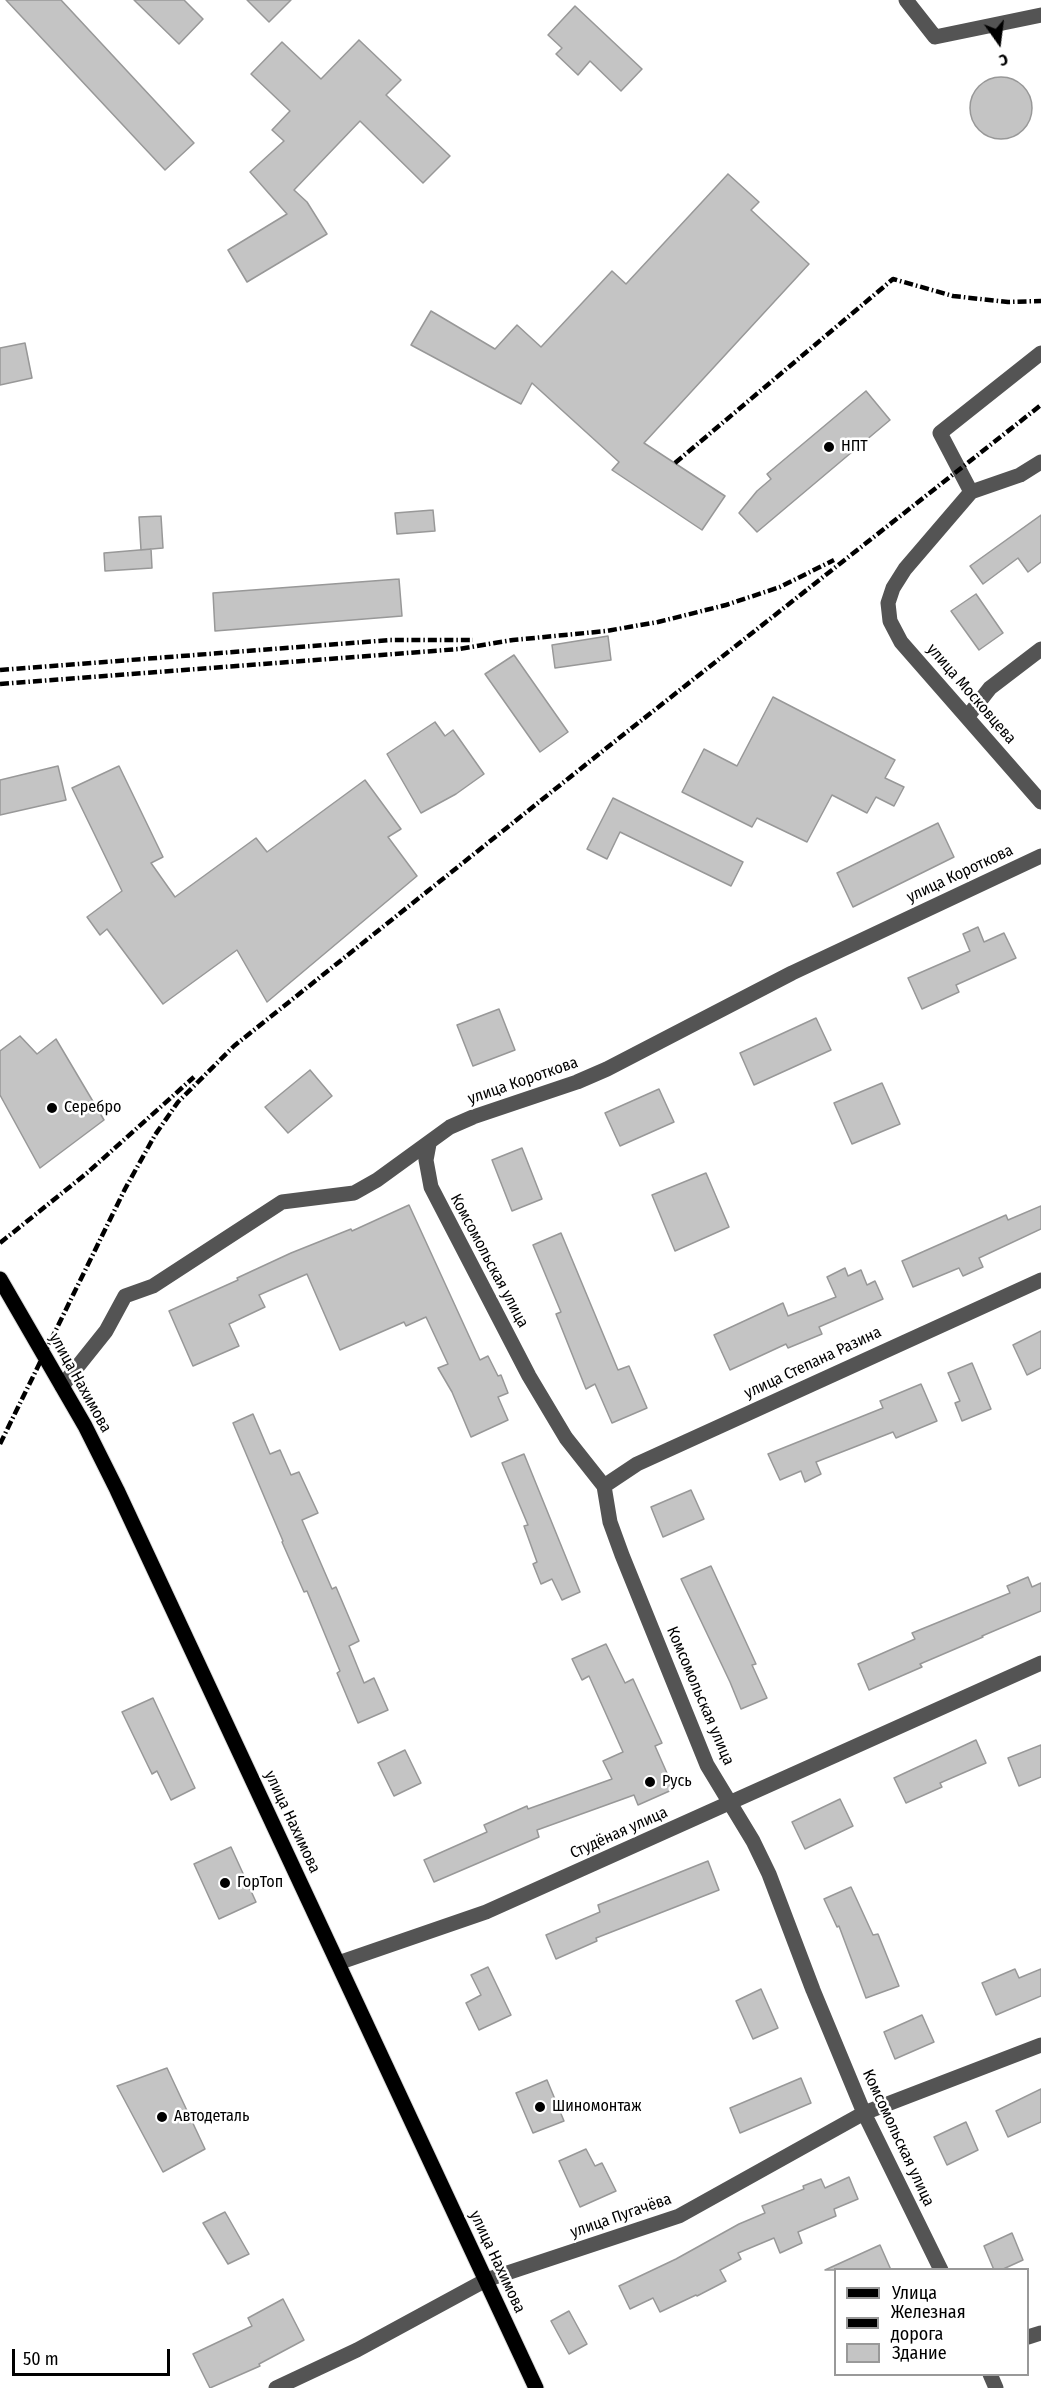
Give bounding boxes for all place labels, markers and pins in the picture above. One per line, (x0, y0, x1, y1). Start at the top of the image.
place label: НПТ (841, 437, 868, 457)
marker: НПТ (822, 440, 836, 454)
place label: Серебро (64, 1098, 121, 1118)
marker: Серебро (45, 1101, 59, 1115)
place label: Русь (662, 1772, 692, 1792)
marker: Русь (643, 1775, 657, 1789)
place label: ГорТоп (237, 1873, 283, 1893)
marker: ГорТоп (218, 1876, 232, 1890)
place label: Шиномонтаж (552, 2097, 641, 2117)
marker: Шиномонтаж (533, 2100, 547, 2114)
place label: Автодеталь (174, 2107, 249, 2127)
marker: Автодеталь (155, 2110, 169, 2124)

